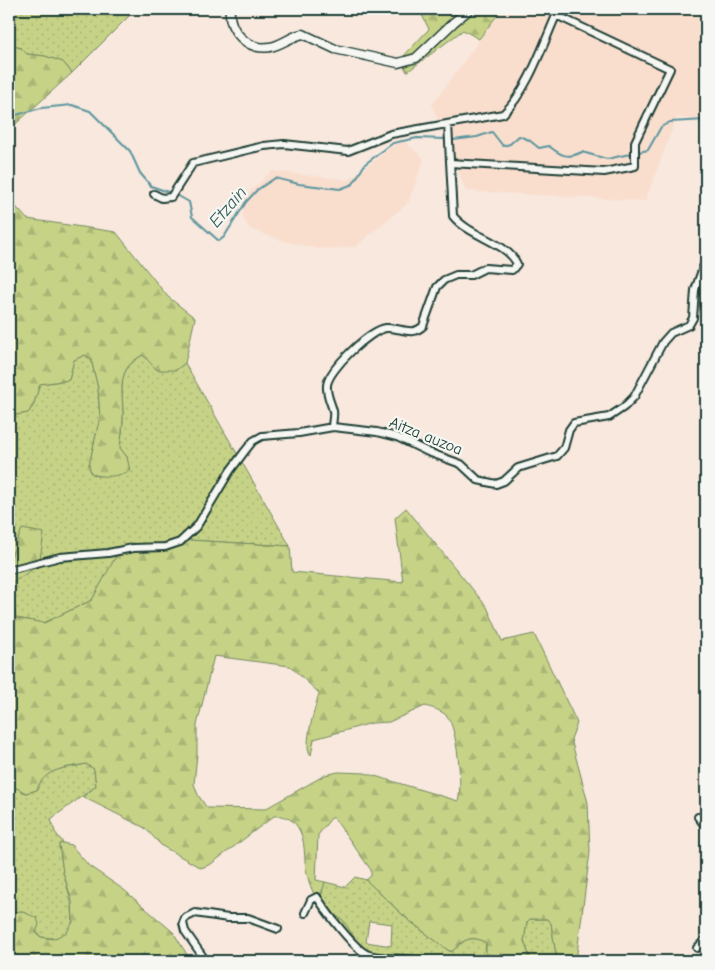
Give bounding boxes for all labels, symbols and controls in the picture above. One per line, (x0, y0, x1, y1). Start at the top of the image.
water label: Etzain (205, 182, 251, 232)
street label: Aitza auzoa (387, 413, 465, 459)

